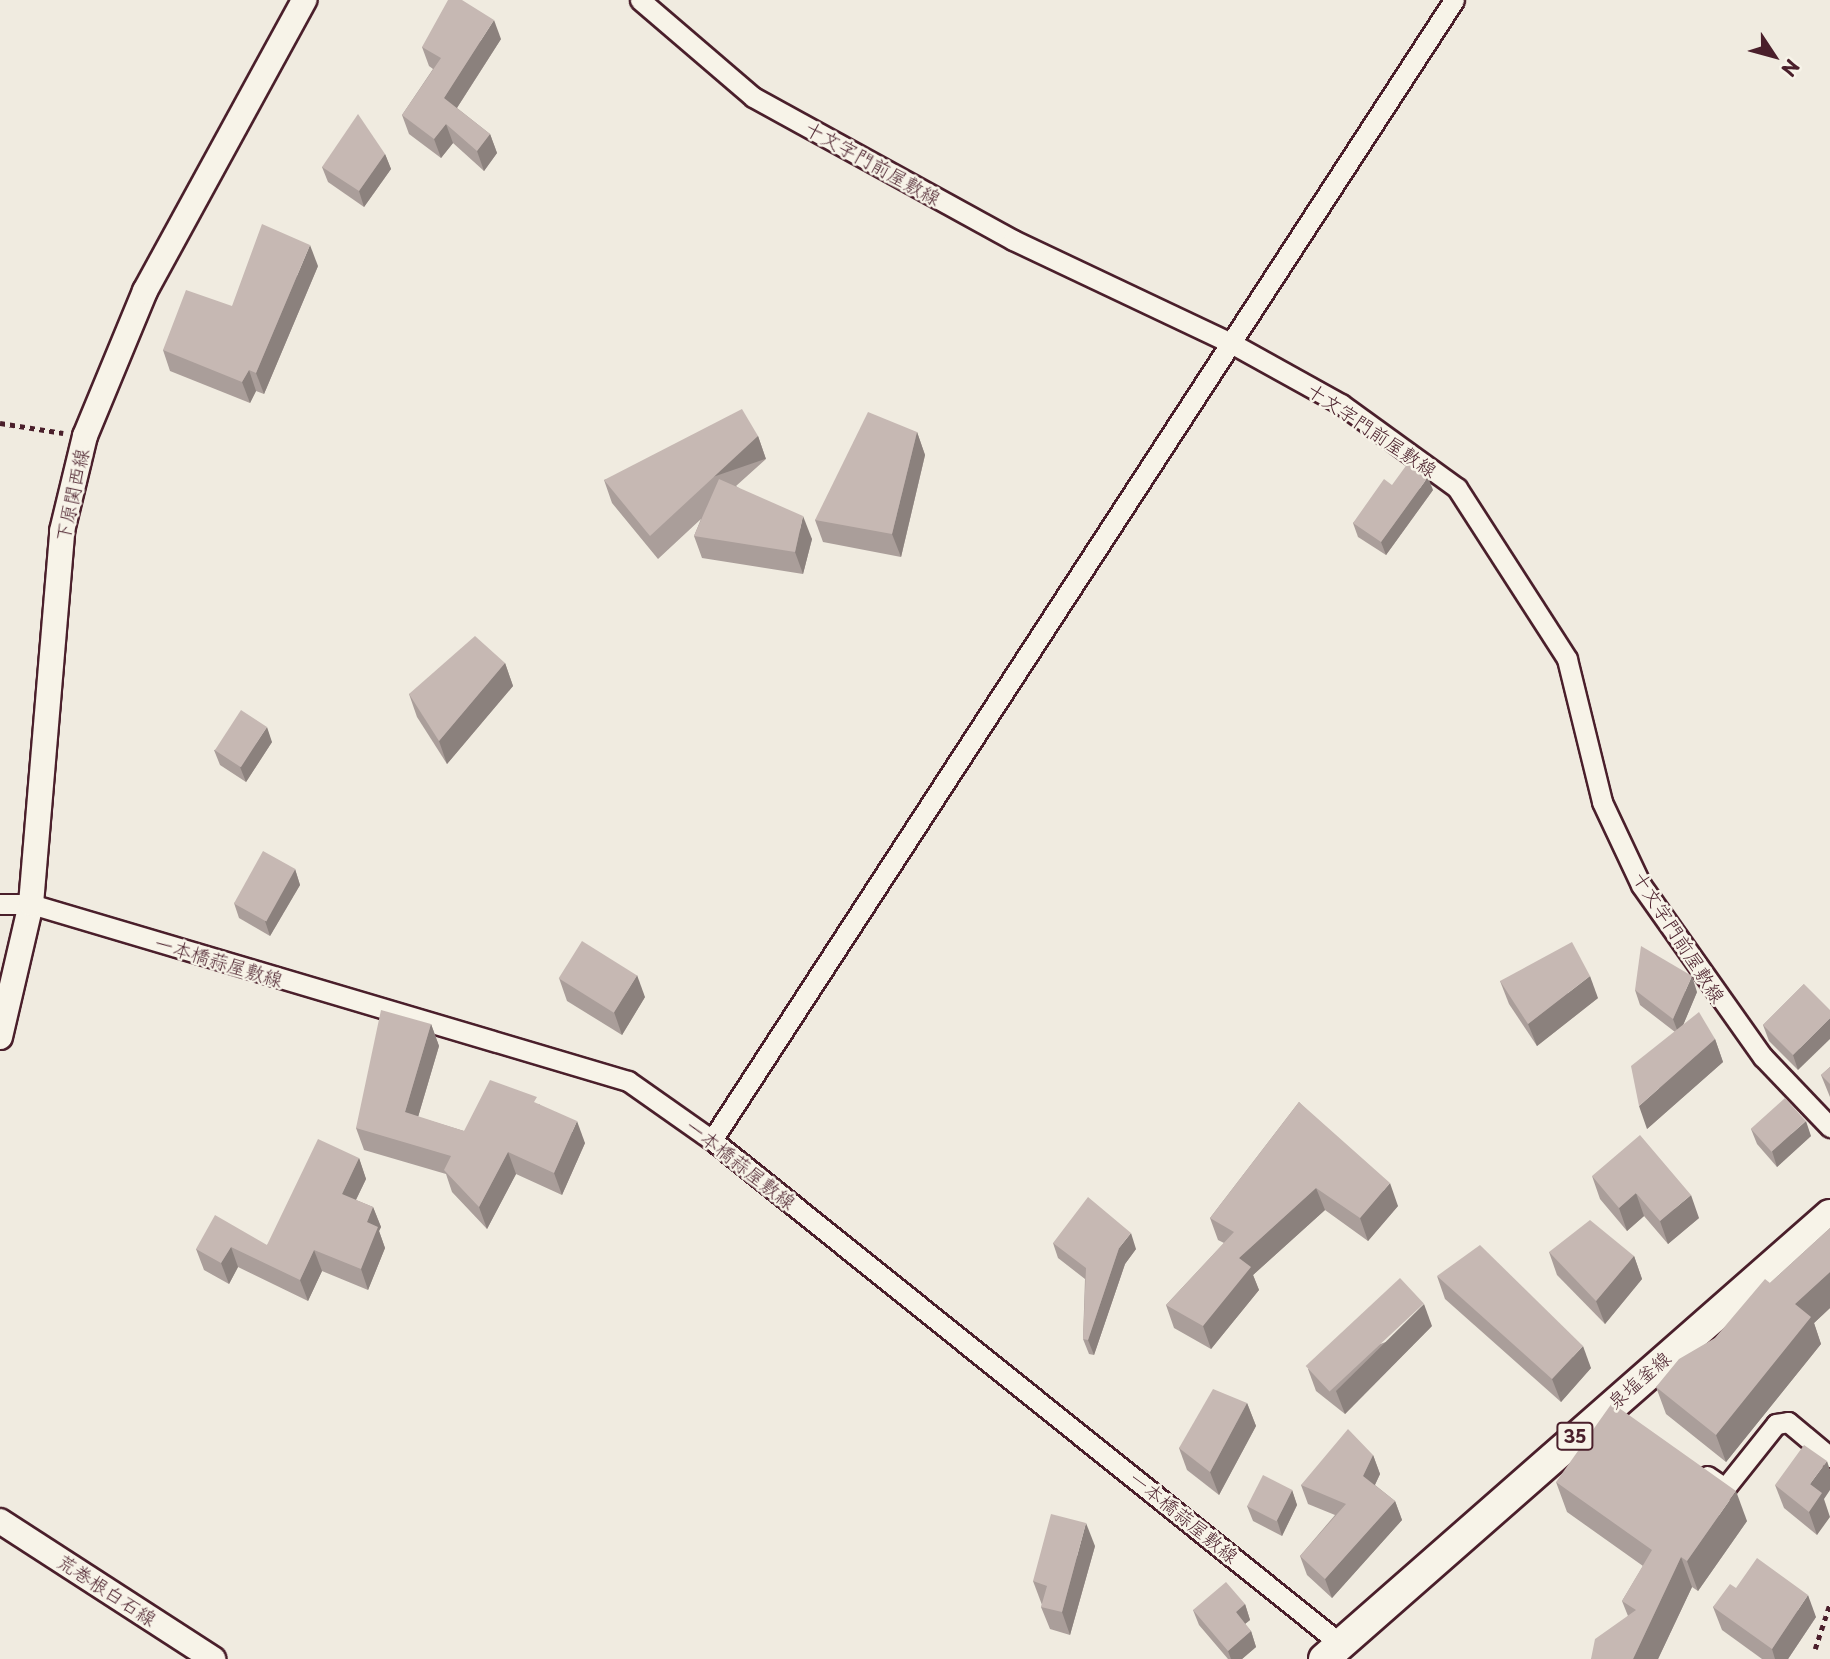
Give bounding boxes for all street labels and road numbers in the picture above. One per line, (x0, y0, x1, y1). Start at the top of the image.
street label: 十文字門前屋敷線 (801, 116, 945, 210)
street label: 十文字門前屋敷線 (1303, 378, 1441, 482)
street label: 下原関西線 (51, 446, 93, 544)
street label: 十文字門前屋敷線 (1628, 867, 1730, 1007)
street label: 一本橋蒜屋敷線 (152, 931, 286, 991)
street label: 一本橋蒜屋敷線 (682, 1114, 800, 1214)
street label: 泉塩釜線 (1603, 1346, 1675, 1414)
road number: 35 (1556, 1422, 1594, 1450)
street label: 一本橋蒜屋敷線 (1125, 1466, 1243, 1568)
street label: 荒巻根白石線 (53, 1549, 161, 1631)

